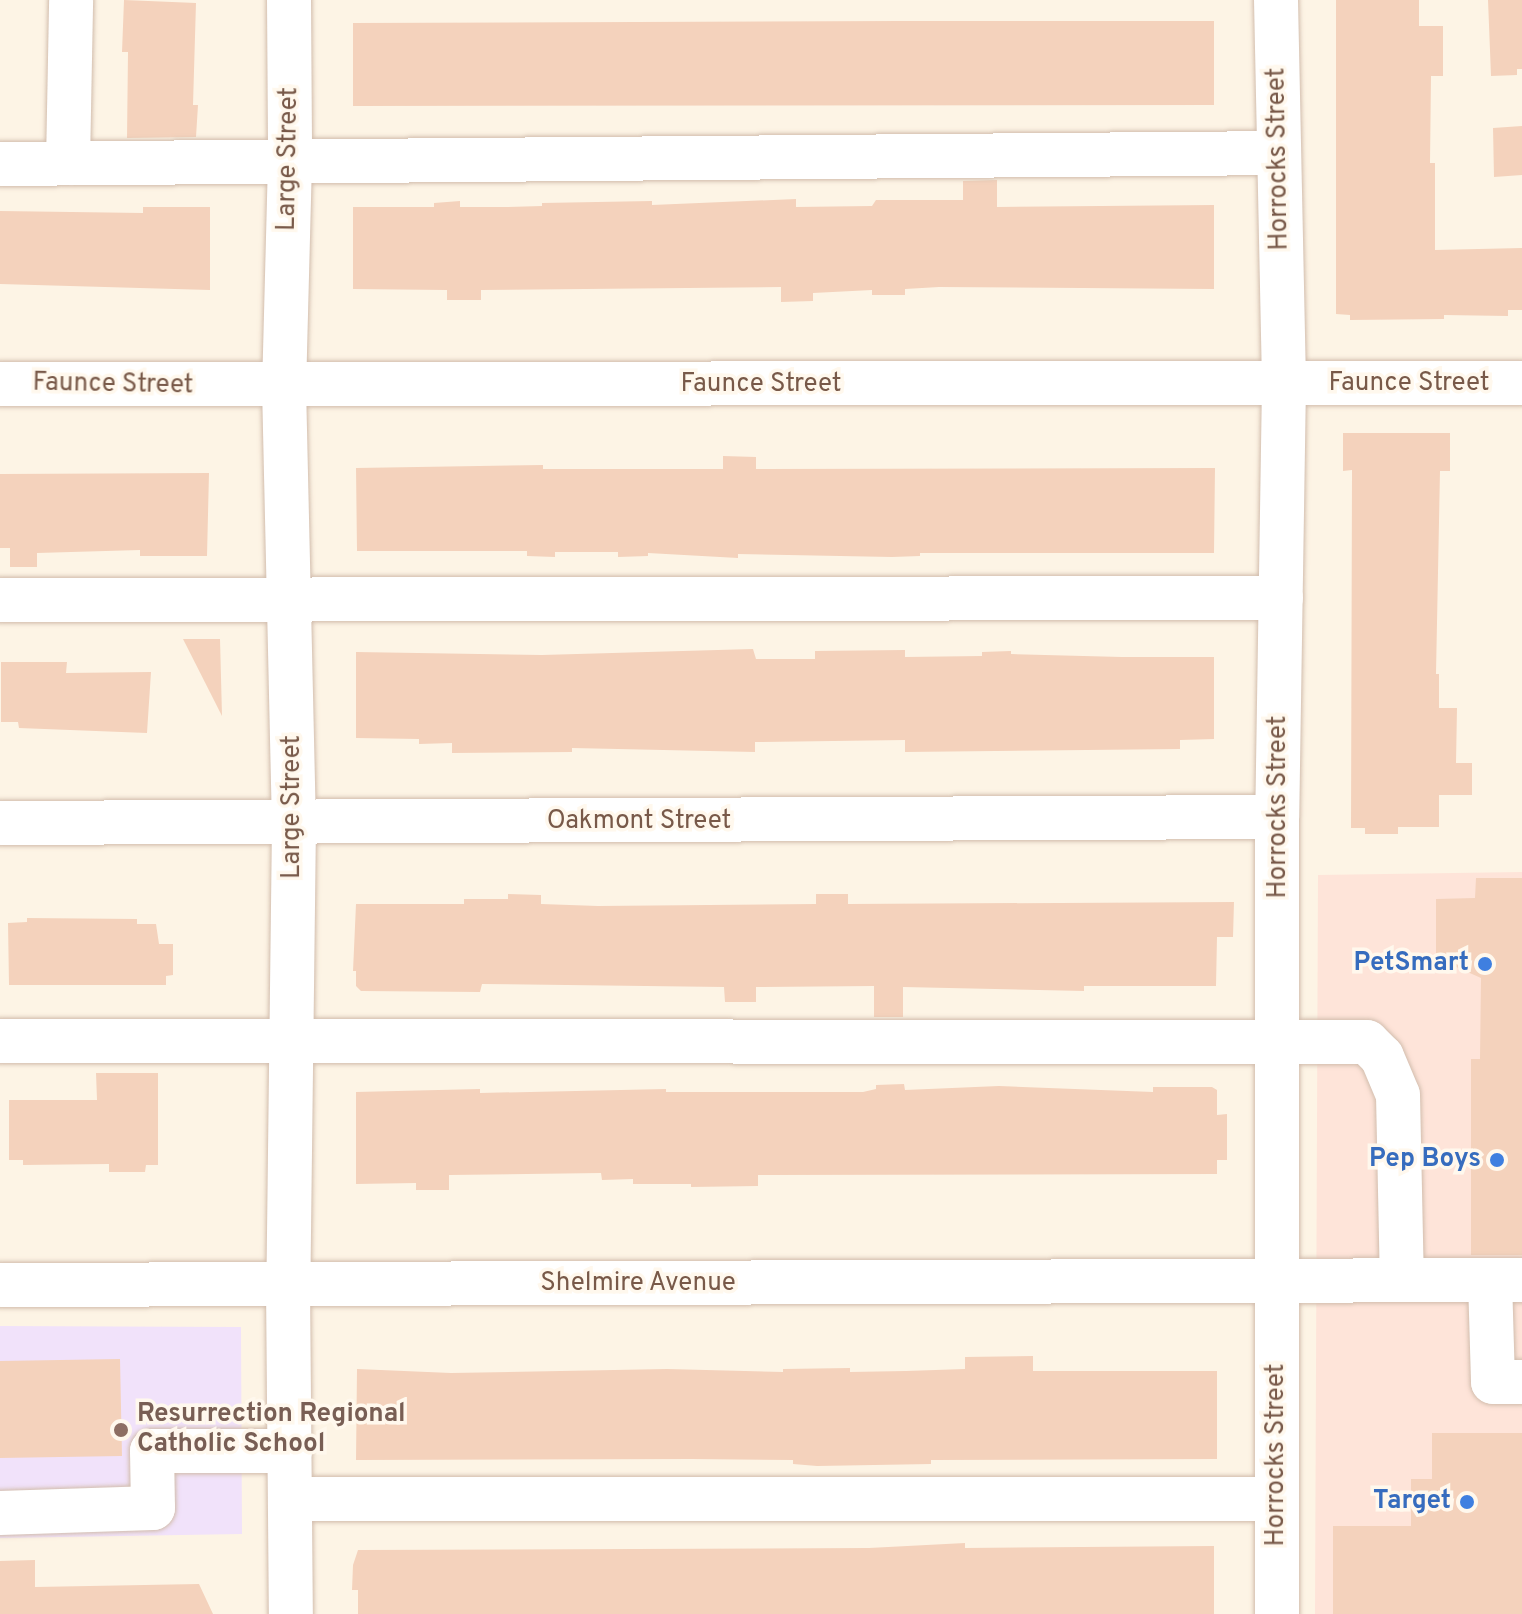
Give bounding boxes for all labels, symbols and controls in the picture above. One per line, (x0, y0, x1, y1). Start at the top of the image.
street label: Horrocks Street (1262, 67, 1296, 251)
street label: Large Street (272, 87, 306, 231)
street label: Faunce Street (32, 368, 194, 402)
street label: Faunce Street (1329, 368, 1489, 400)
street label: Faunce Street (681, 369, 841, 401)
street label: Horrocks Street (1263, 715, 1295, 899)
street label: Large Street (277, 735, 309, 879)
street label: Oakmont Street (547, 806, 731, 838)
place label: PetSmart (1354, 948, 1469, 980)
marker: PetSmart (1476, 955, 1494, 973)
place label: Pep Boys (1369, 1144, 1481, 1176)
marker: Pep Boys (1488, 1151, 1506, 1169)
street label: Shelmire Avenue (540, 1268, 736, 1300)
street label: Horrocks Street (1261, 1363, 1293, 1547)
place label: Resurrection Regional Catholic School (137, 1399, 406, 1460)
marker: Resurrection Regional Catholic School (112, 1421, 130, 1439)
place label: Target (1373, 1486, 1451, 1518)
marker: Target (1458, 1493, 1476, 1511)

